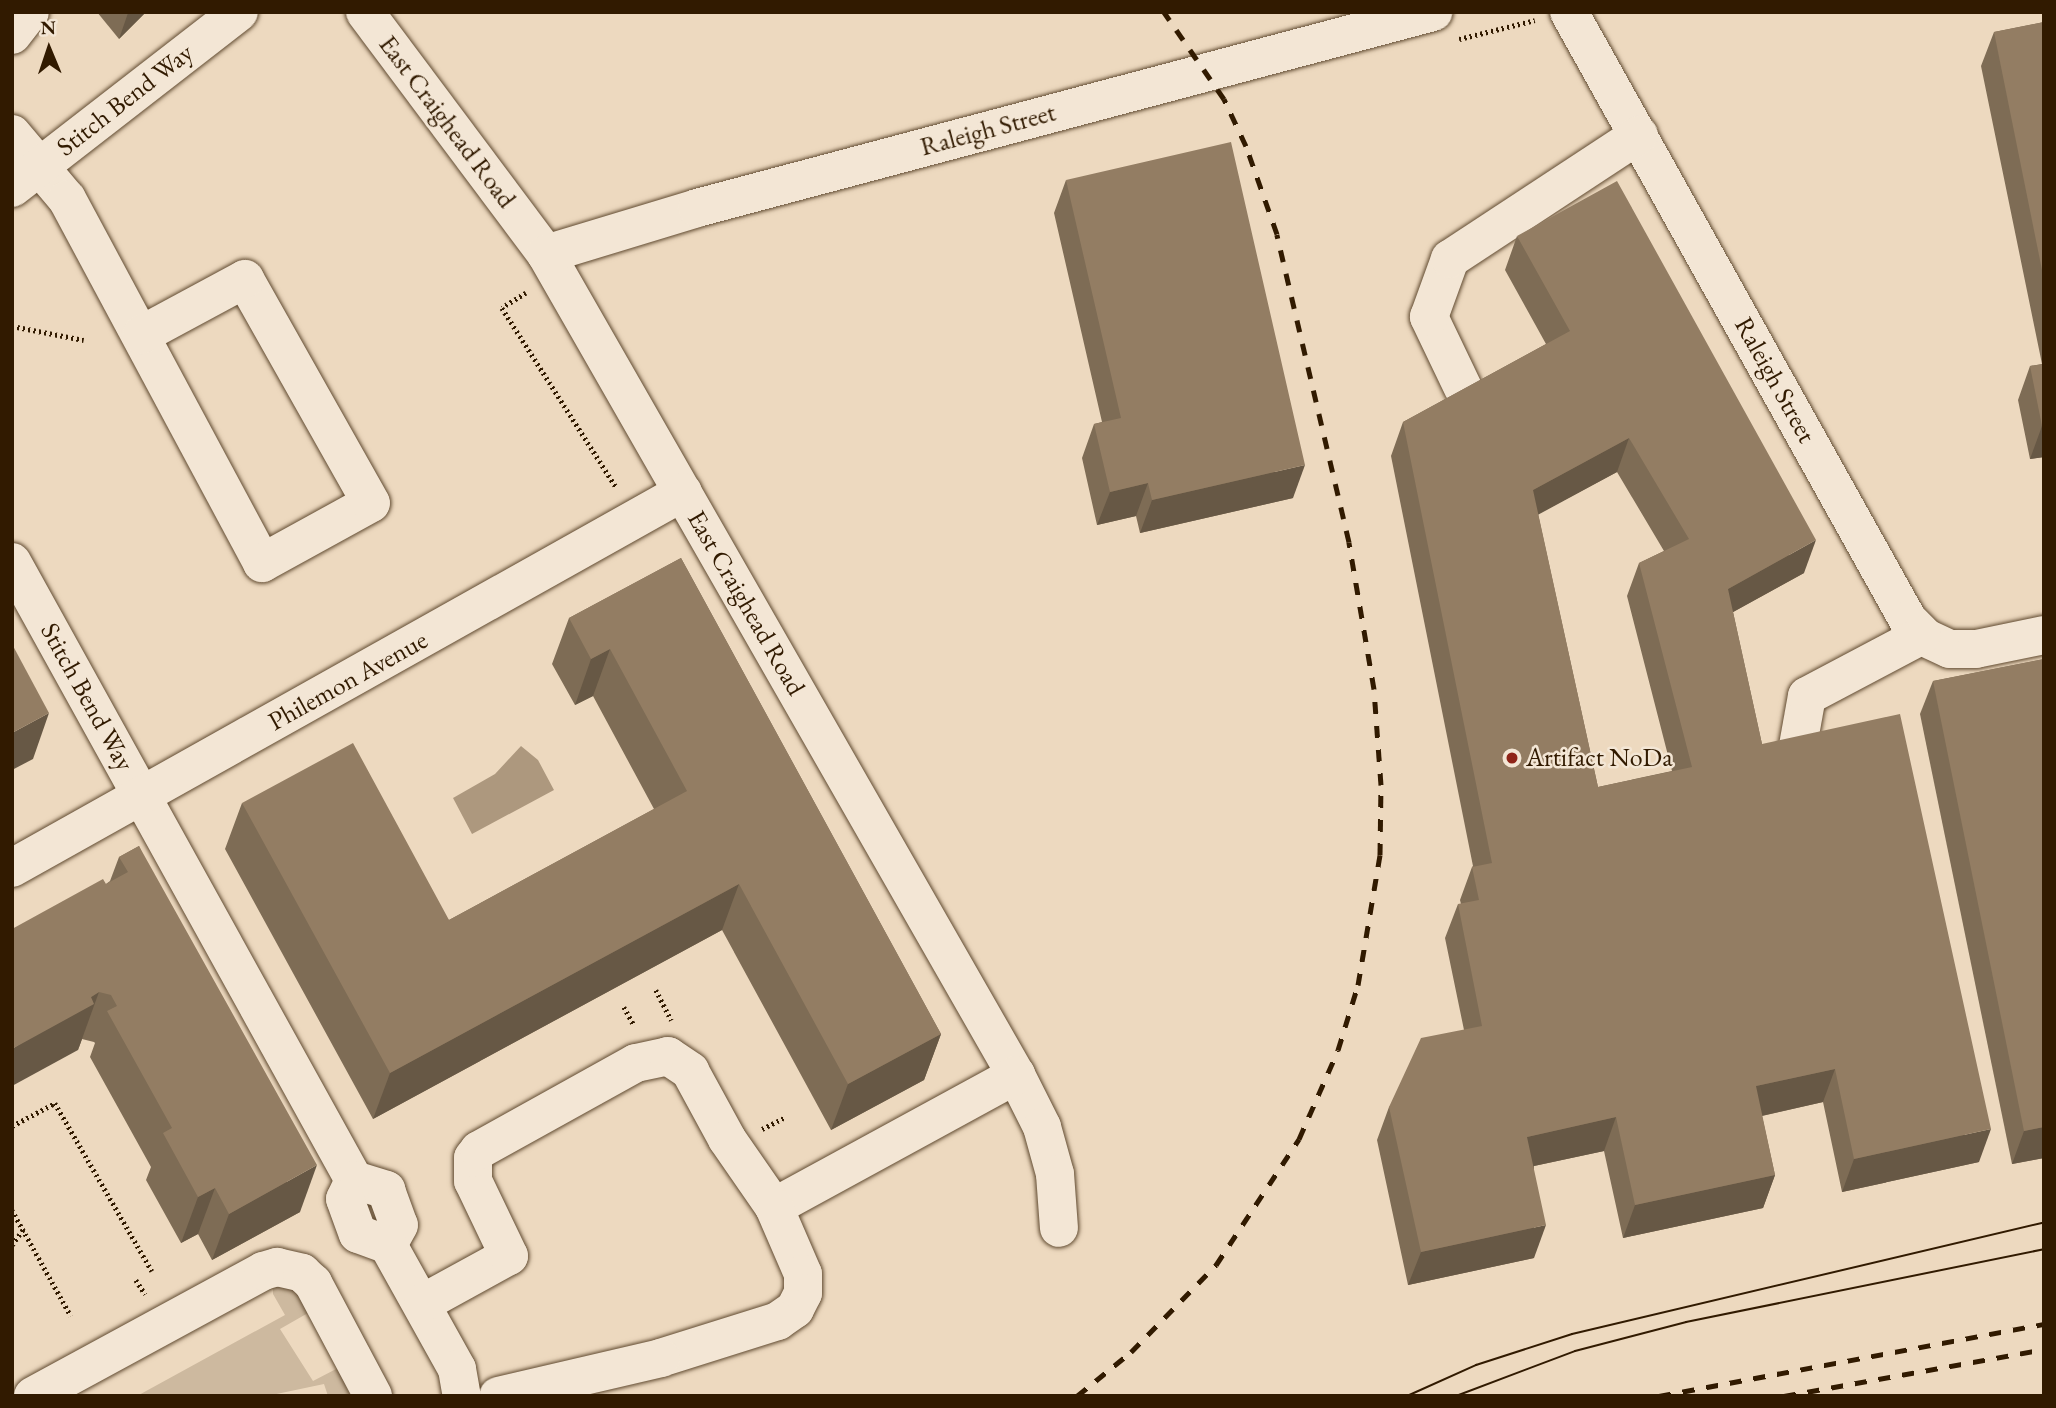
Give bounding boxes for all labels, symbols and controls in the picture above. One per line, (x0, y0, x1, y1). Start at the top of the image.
north arrow (14, 14, 84, 84)
text: N (40, 15, 56, 40)
street label: East Craighead Road (372, 30, 522, 214)
street label: Stitch Bend Way (51, 37, 199, 163)
street label: Raleigh Street (917, 97, 1059, 163)
street label: Raleigh Street (1728, 312, 1822, 448)
street label: East Craighead Road (680, 505, 812, 701)
street label: Stitch Bend Way (34, 618, 140, 776)
street label: Philemon Avenue (263, 624, 433, 738)
place label: Artifact NoDa (1526, 742, 1673, 774)
marker: Artifact NoDa (1504, 750, 1520, 766)

